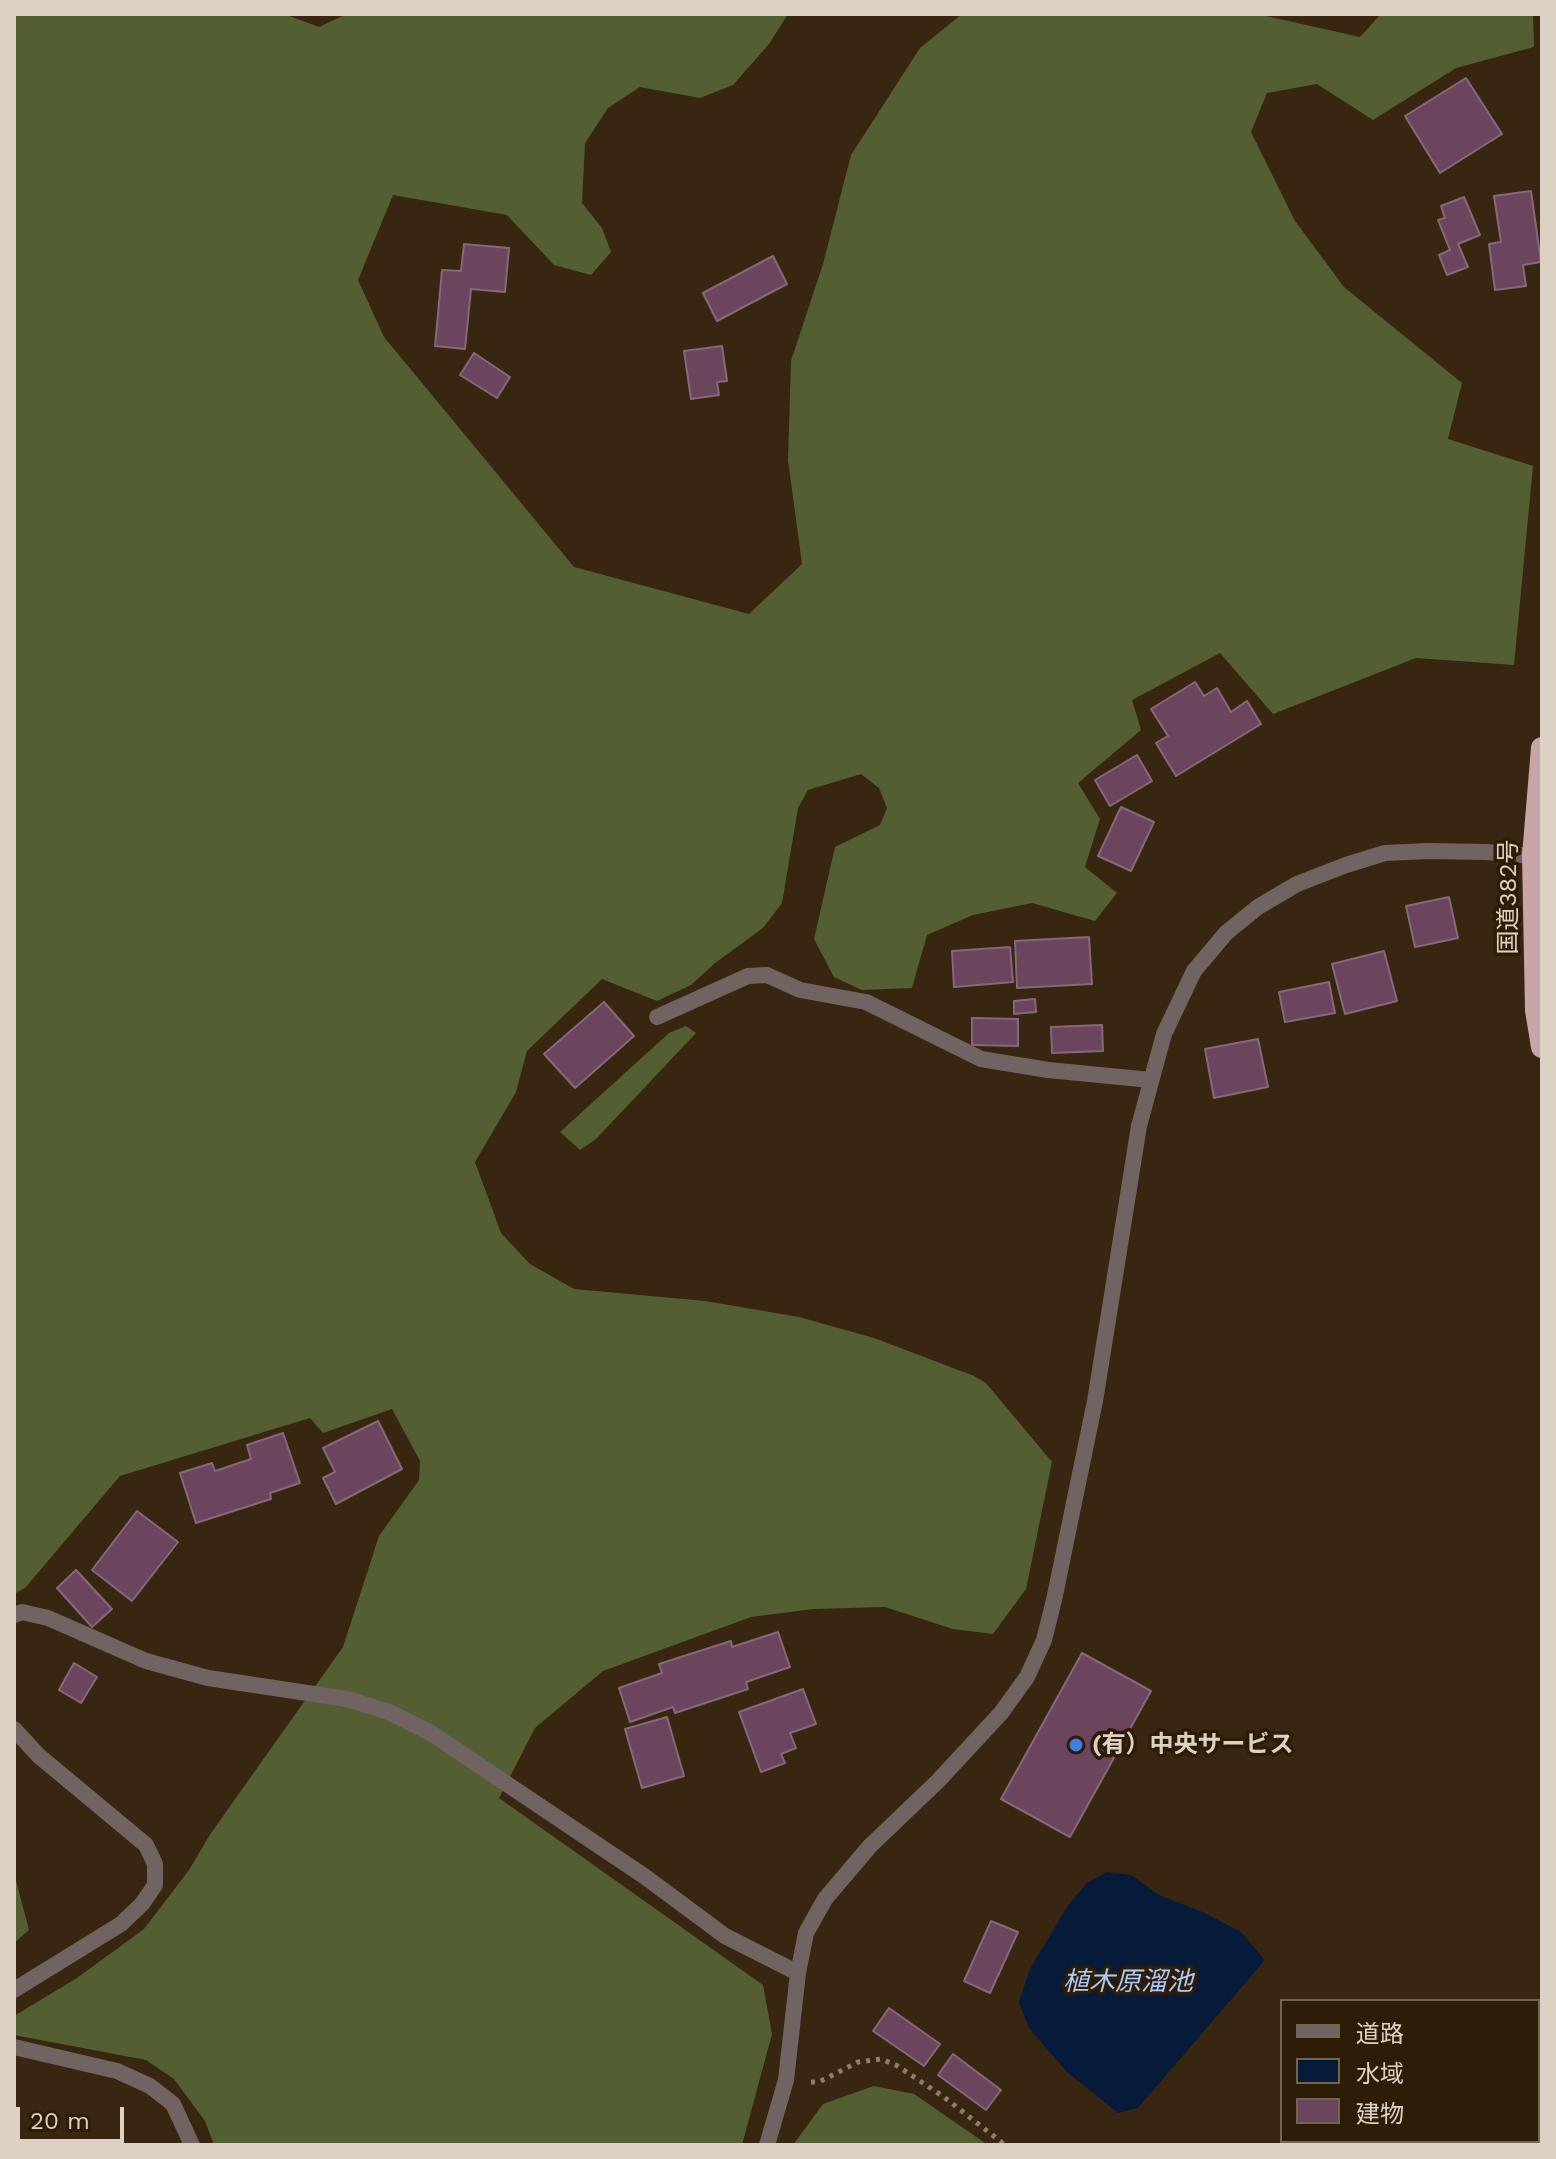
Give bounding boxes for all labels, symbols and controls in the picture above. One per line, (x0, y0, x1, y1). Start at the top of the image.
street label: 国道382号 (1495, 840, 1523, 954)
place label: (有）中央サービス (1092, 1731, 1293, 1759)
marker: (有）中央サービス (1067, 1736, 1085, 1754)
water label: 植木原溜池 (1063, 1966, 1193, 1998)
legend (1280, 1999, 1540, 2143)
text: 道路 (1356, 2020, 1404, 2048)
text: 水域 (1356, 2060, 1404, 2088)
scale bar (20, 2091, 128, 2141)
text: 建物 (1356, 2100, 1404, 2128)
text: 20 m (30, 2107, 90, 2135)

